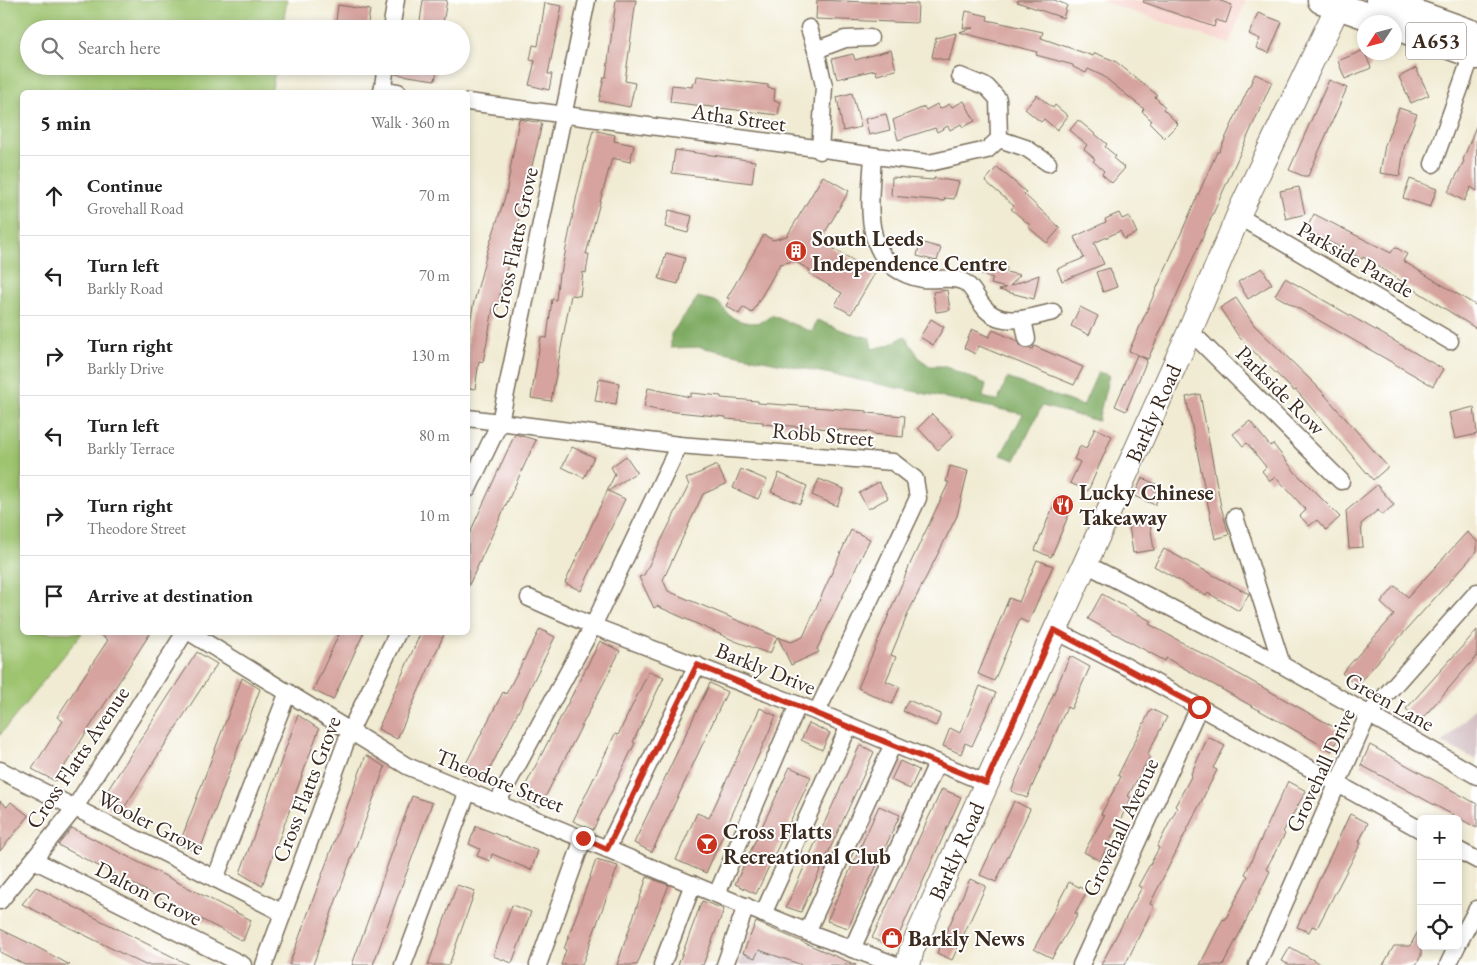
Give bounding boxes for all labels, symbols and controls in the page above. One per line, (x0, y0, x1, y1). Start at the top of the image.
north arrow (1357, 15, 1402, 60)
search box (20, 20, 470, 75)
road number: A653 (1406, 22, 1466, 59)
icon: search (38, 34, 66, 62)
text: Search here (78, 35, 160, 60)
street label: Atha Street (689, 96, 788, 138)
text: 5 min (40, 109, 91, 136)
text: Walk · 360 m (371, 112, 450, 133)
street label: Cross Flatts Grove (484, 164, 545, 322)
text: Continue (87, 173, 162, 198)
icon: ahead (40, 182, 68, 210)
text: 70 m (419, 185, 450, 206)
text: Grovehall Road (87, 198, 184, 219)
street label: Parkside Parade (1292, 214, 1420, 305)
place label: South Leeds Independence Centre (812, 224, 1007, 278)
building icon: South Leeds Independence Centre (784, 239, 808, 263)
text: Turn left (87, 253, 159, 278)
icon: left (40, 262, 68, 290)
text: 70 m (419, 265, 450, 286)
text: Barkly Road (87, 278, 163, 299)
text: Turn right (87, 333, 173, 358)
street label: Parkside Row (1230, 339, 1332, 442)
icon: right (40, 342, 68, 370)
text: 130 m (411, 345, 450, 366)
text: Barkly Drive (87, 358, 164, 379)
street label: Barkly Road (1119, 359, 1188, 467)
text: Turn left (87, 413, 159, 438)
street label: Robb Street (771, 416, 875, 453)
icon: left (40, 422, 68, 450)
text: 80 m (419, 425, 450, 446)
text: Barkly Terrace (87, 438, 174, 459)
place label: Lucky Chinese Takeaway (1079, 478, 1214, 532)
text: Turn right (87, 493, 173, 518)
restaurant icon: Lucky Chinese Takeaway (1051, 493, 1075, 517)
icon: right (40, 502, 68, 530)
text: 10 m (419, 505, 450, 526)
text: Theodore Street (87, 518, 186, 539)
icon: arrive (40, 582, 68, 610)
text: Arrive at destination (87, 583, 253, 608)
street label: Barkly Drive (711, 635, 821, 702)
street label: Green Lane (1340, 665, 1440, 738)
street label: Cross Flatts Avenue (19, 680, 136, 834)
route start (1188, 696, 1211, 719)
street label: Grovehall Drive (1279, 703, 1362, 837)
street label: Cross Flatts Grove (265, 711, 348, 867)
street label: Theodore Street (431, 742, 568, 819)
street label: Grovehall Avenue (1076, 753, 1165, 901)
street label: Wooler Grove (92, 783, 210, 862)
street label: Barkly Road (922, 797, 992, 905)
map controls (1417, 815, 1462, 950)
button: + (1417, 815, 1462, 860)
place label: Cross Flatts Recreational Club (723, 817, 891, 871)
route end (572, 827, 595, 850)
bar icon: Cross Flatts Recreational Club (695, 832, 719, 856)
street label: Dalton Grove (90, 854, 207, 933)
button: − (1417, 860, 1462, 905)
button: locate (1417, 905, 1462, 950)
place label: Barkly News (908, 924, 1025, 953)
shop icon: Barkly News (880, 926, 904, 950)

